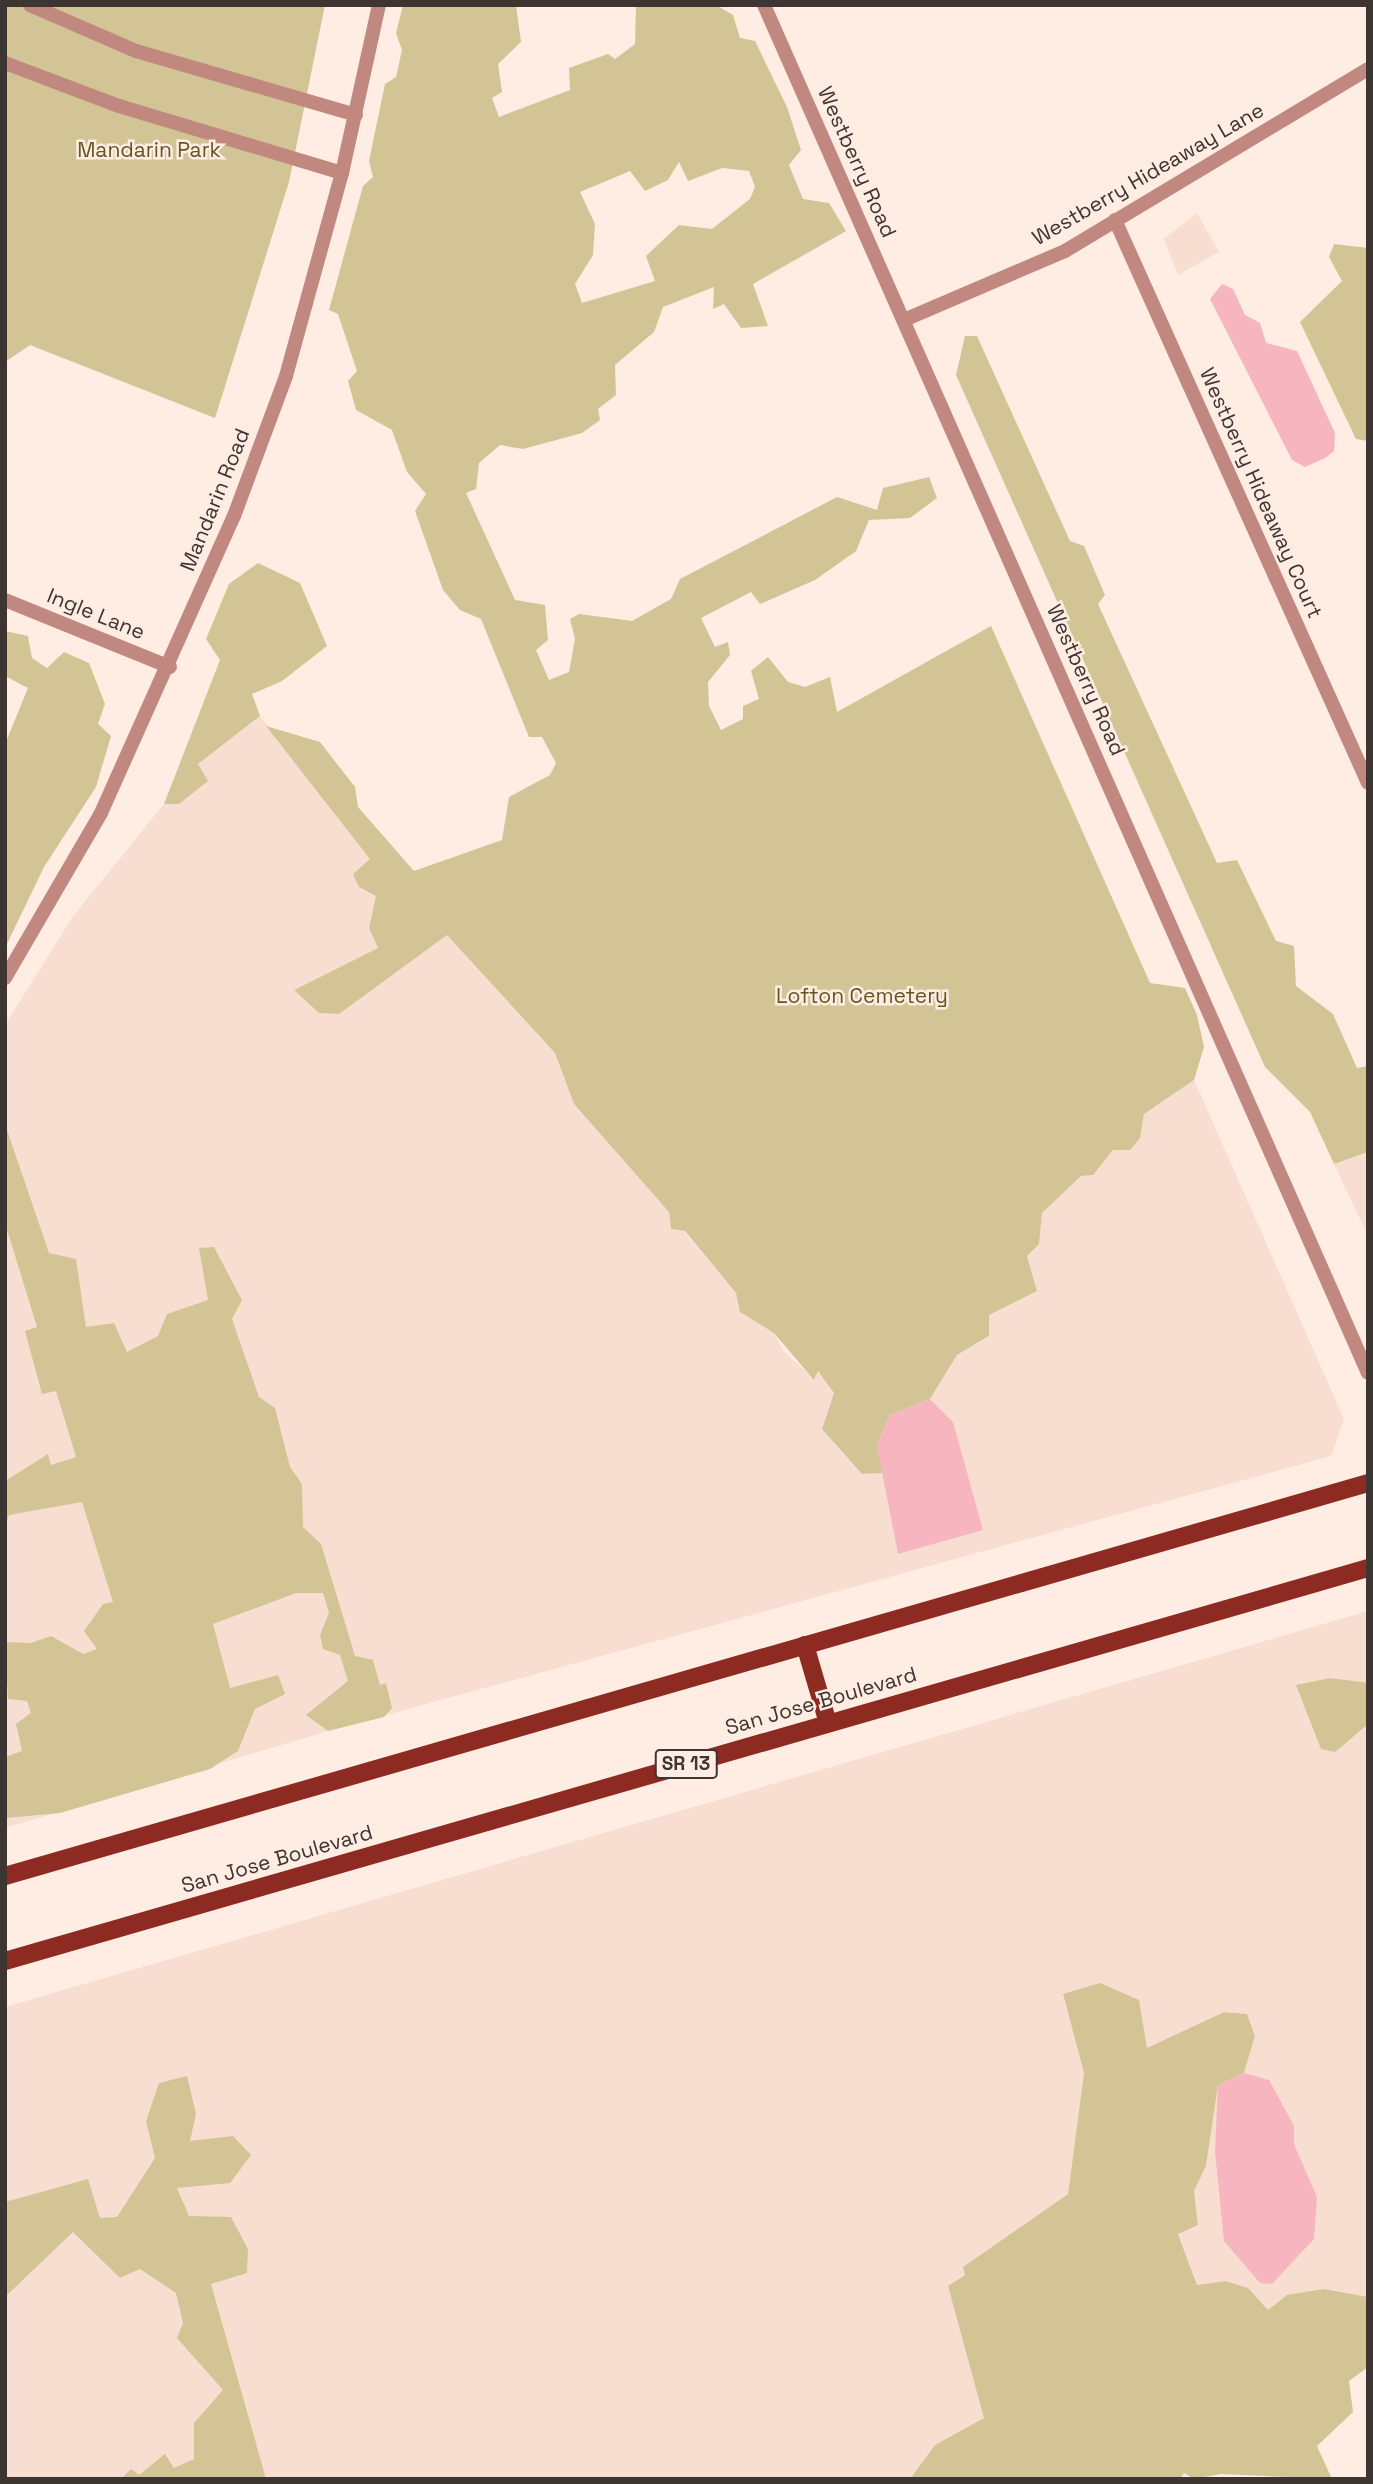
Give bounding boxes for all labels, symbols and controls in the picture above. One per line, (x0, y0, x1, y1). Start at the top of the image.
street label: Westberry Road (812, 83, 902, 241)
street label: Westberry Hideaway Lane (1028, 97, 1268, 251)
park label: Mandarin Park (77, 137, 221, 163)
street label: Westberry Hideaway Court (1194, 364, 1328, 622)
street label: Mandarin Road (175, 425, 255, 575)
street label: Ingle Lane (43, 583, 149, 645)
street label: Westberry Road (1041, 601, 1131, 759)
park label: Lofton Cemetery (776, 983, 948, 1009)
street label: San Jose Boulevard (722, 1662, 920, 1740)
road number: SR 13 (654, 1748, 718, 1780)
street label: San Jose Boulevard (178, 1820, 376, 1898)

